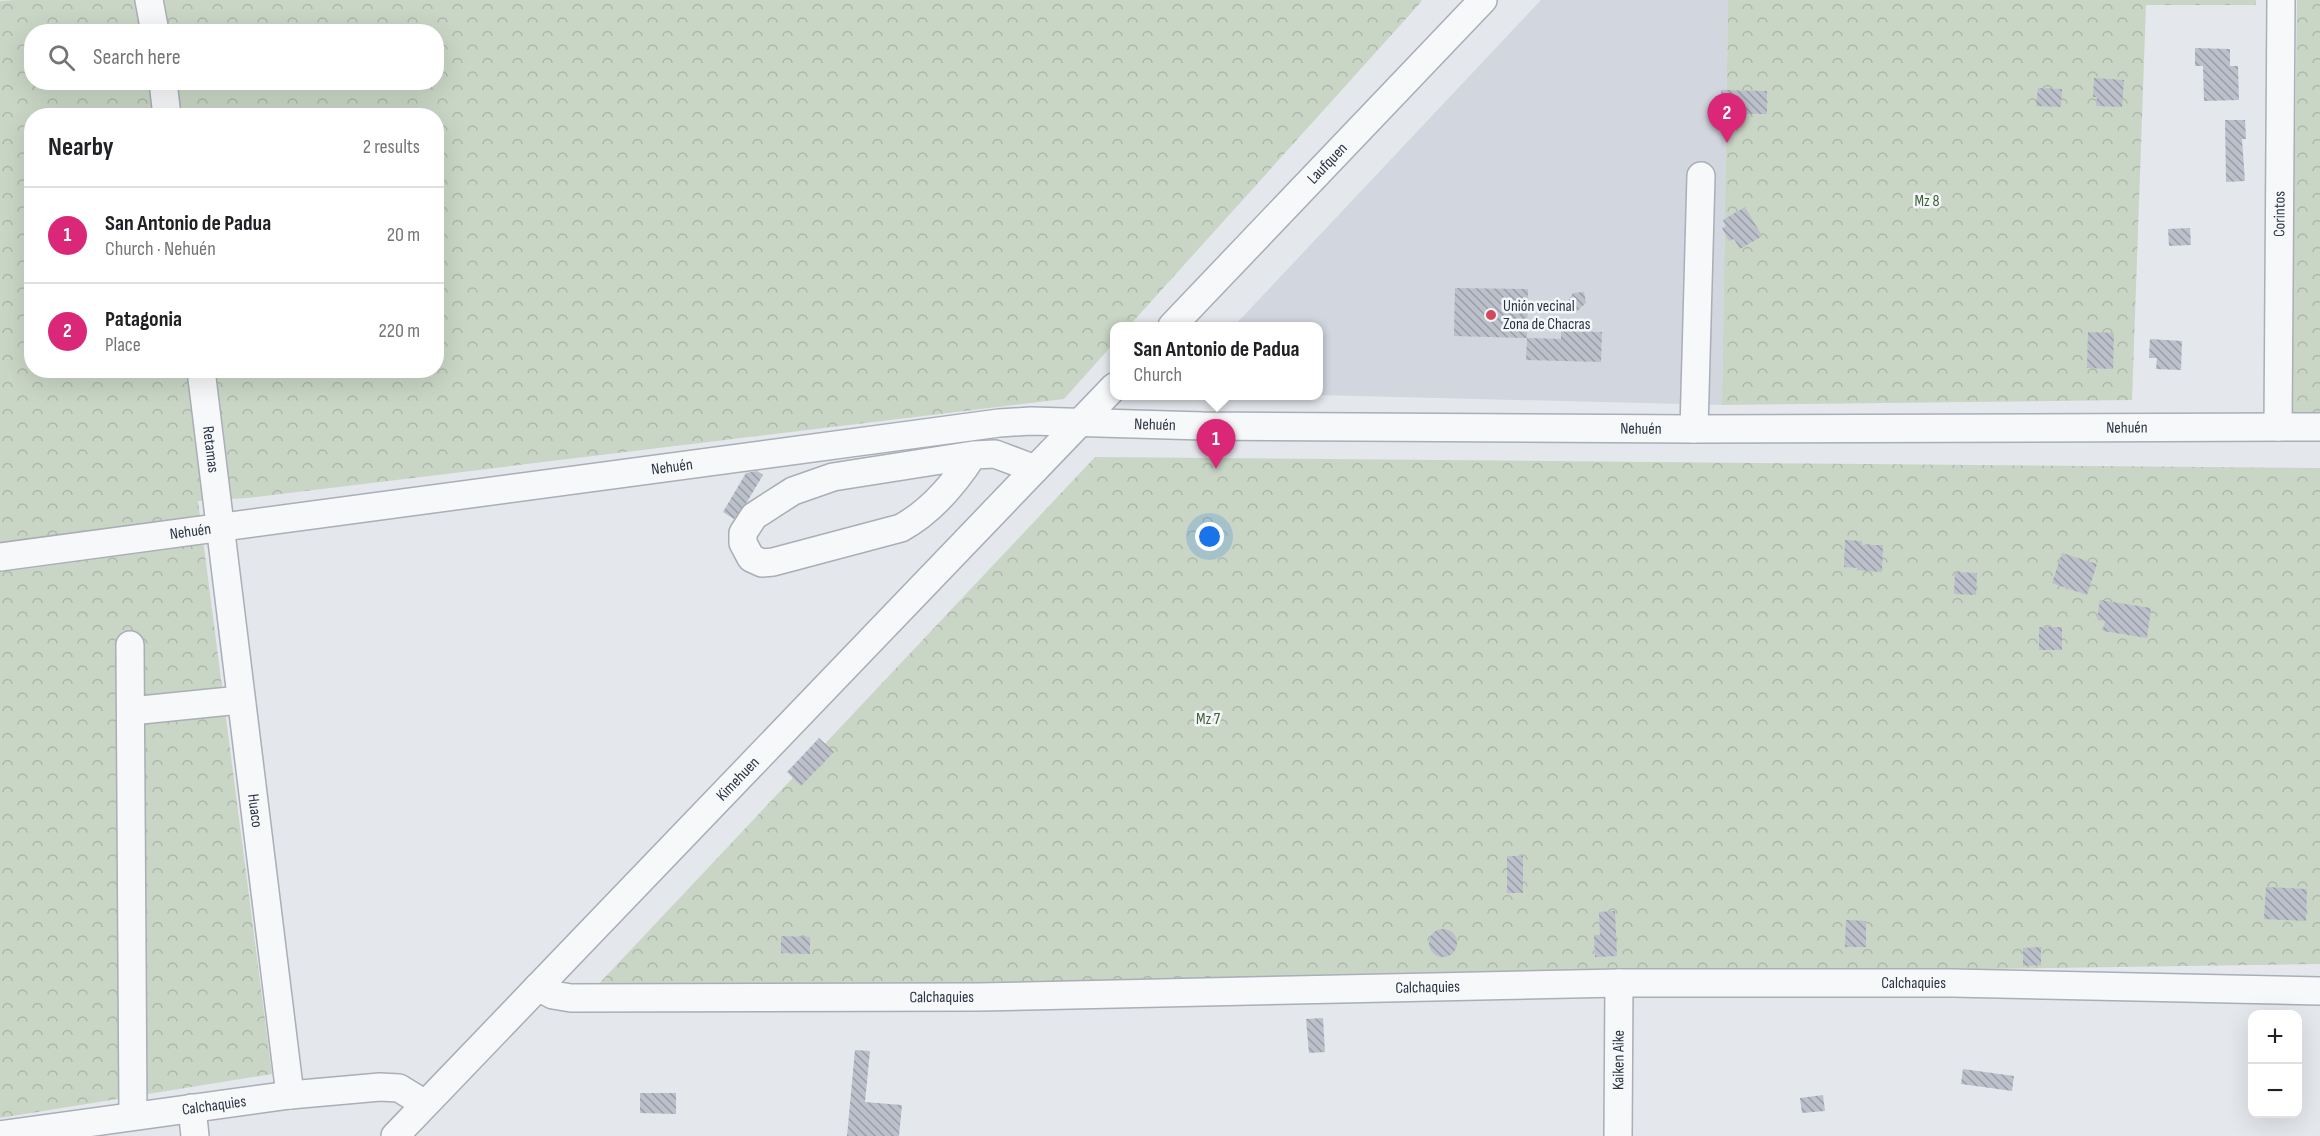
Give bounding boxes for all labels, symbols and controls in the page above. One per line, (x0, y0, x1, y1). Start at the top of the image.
search box (24, 24, 444, 90)
icon: search (45, 41, 78, 74)
text: Search here (93, 44, 180, 71)
pin: 2 (1708, 94, 1746, 143)
text: Nearby (48, 132, 114, 163)
text: 2 results (363, 135, 420, 159)
street label: Laufquen (1303, 139, 1351, 188)
street label: Corintos (2270, 191, 2289, 237)
park label: Mz 8 (1915, 192, 1939, 211)
text: San Antonio de Padua (105, 210, 271, 237)
text: 1 (64, 223, 71, 247)
text: 20 m (387, 223, 420, 247)
text: Church · Nehuén (105, 237, 216, 261)
place label: Unión vecinal Zona de Chacras (1503, 297, 1591, 334)
text: Patagonia (105, 306, 182, 333)
marker: Unión vecinal Zona de Chacras (1484, 308, 1498, 322)
text: 2 (63, 319, 72, 343)
text: 220 m (379, 319, 420, 343)
popup (1110, 322, 1323, 400)
text: Place (105, 333, 141, 357)
text: San Antonio de Padua (1133, 336, 1300, 363)
text: Church (1133, 363, 1182, 387)
street label: Nehuén (1134, 415, 1176, 435)
street label: Nehuén (2106, 418, 2148, 437)
street label: Nehuén (1620, 419, 1662, 438)
pin: 1 (1196, 420, 1236, 469)
street label: Retamas (198, 425, 223, 474)
street label: Nehuén (650, 455, 694, 479)
street label: Nehuén (168, 519, 212, 544)
your location (1195, 522, 1224, 551)
park label: Mz 7 (1196, 710, 1221, 729)
street label: Kimehuen (712, 753, 763, 805)
street label: Huaco (244, 793, 267, 829)
street label: Calchaquies (1881, 974, 1946, 993)
street label: Calchaquies (1395, 977, 1460, 997)
street label: Calchaquies (909, 988, 974, 1007)
map controls (2248, 1010, 2302, 1118)
button: + (2248, 1010, 2302, 1064)
street label: Kaiken Aike (1609, 1030, 1628, 1090)
button: − (2248, 1064, 2302, 1118)
street label: Calchaquies (181, 1092, 248, 1119)

